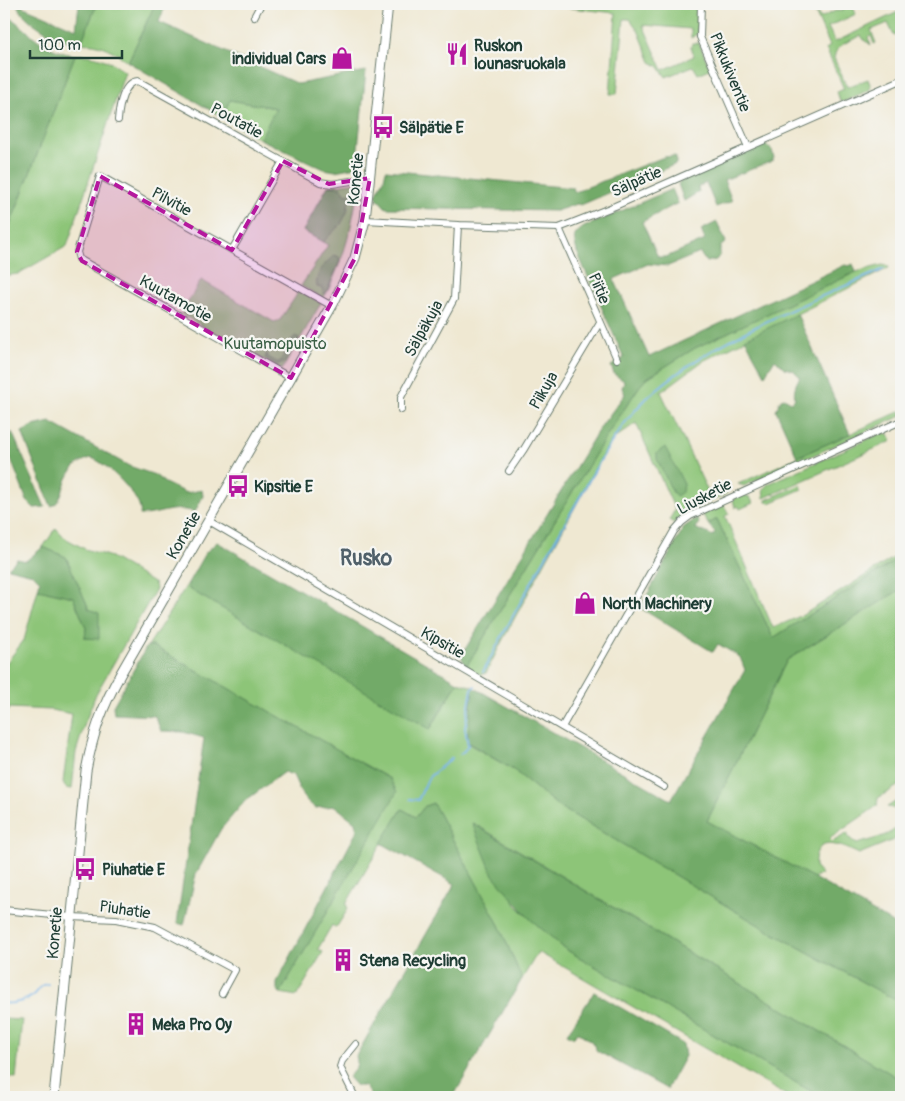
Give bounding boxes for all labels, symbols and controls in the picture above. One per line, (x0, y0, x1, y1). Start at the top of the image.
scale bar (30, 28, 122, 60)
street label: Pikkukiventie (705, 30, 755, 115)
text: 100 m (38, 36, 81, 55)
place label: Ruskon lounasruokala (474, 36, 566, 74)
restaurant icon: Ruskon lounasruokala (444, 41, 470, 67)
shop icon: individual Cars (329, 45, 355, 71)
place label: individual Cars (232, 49, 327, 69)
street label: Poutatie (207, 99, 266, 143)
bus stop icon: Sälpätie E (370, 114, 396, 140)
place label: Sälpätie E (399, 118, 465, 138)
street label: Konetie (343, 152, 369, 206)
street label: Sälpätie (608, 162, 665, 202)
street label: Pilvitie (148, 183, 195, 221)
street label: Piitie (584, 270, 615, 307)
street label: Kuutamotie (136, 271, 215, 327)
street label: Sälpäkuja (400, 297, 448, 360)
park label: Kuutamopuisto (223, 334, 327, 354)
street label: Piikuja (525, 368, 563, 413)
bus stop icon: Kipsitie E (225, 473, 251, 499)
street label: Liusketie (674, 474, 735, 520)
place label: Kipsitie E (254, 477, 314, 497)
street label: Konetie (162, 508, 206, 563)
district label: Rusko (340, 545, 393, 572)
shop icon: North Machinery (572, 590, 598, 616)
place label: North Machinery (602, 594, 712, 614)
street label: Kipsitie (417, 622, 468, 663)
bus stop icon: Piuhatie E (72, 856, 98, 882)
place label: Piuhatie E (102, 860, 166, 880)
street label: Piuhatie (98, 897, 152, 923)
street label: Konetie (43, 906, 67, 960)
building icon: Stena Recycling (330, 947, 356, 973)
place label: Stena Recycling (359, 951, 466, 971)
building icon: Meka Pro Oy (123, 1011, 149, 1037)
place label: Meka Pro Oy (152, 1015, 232, 1035)

